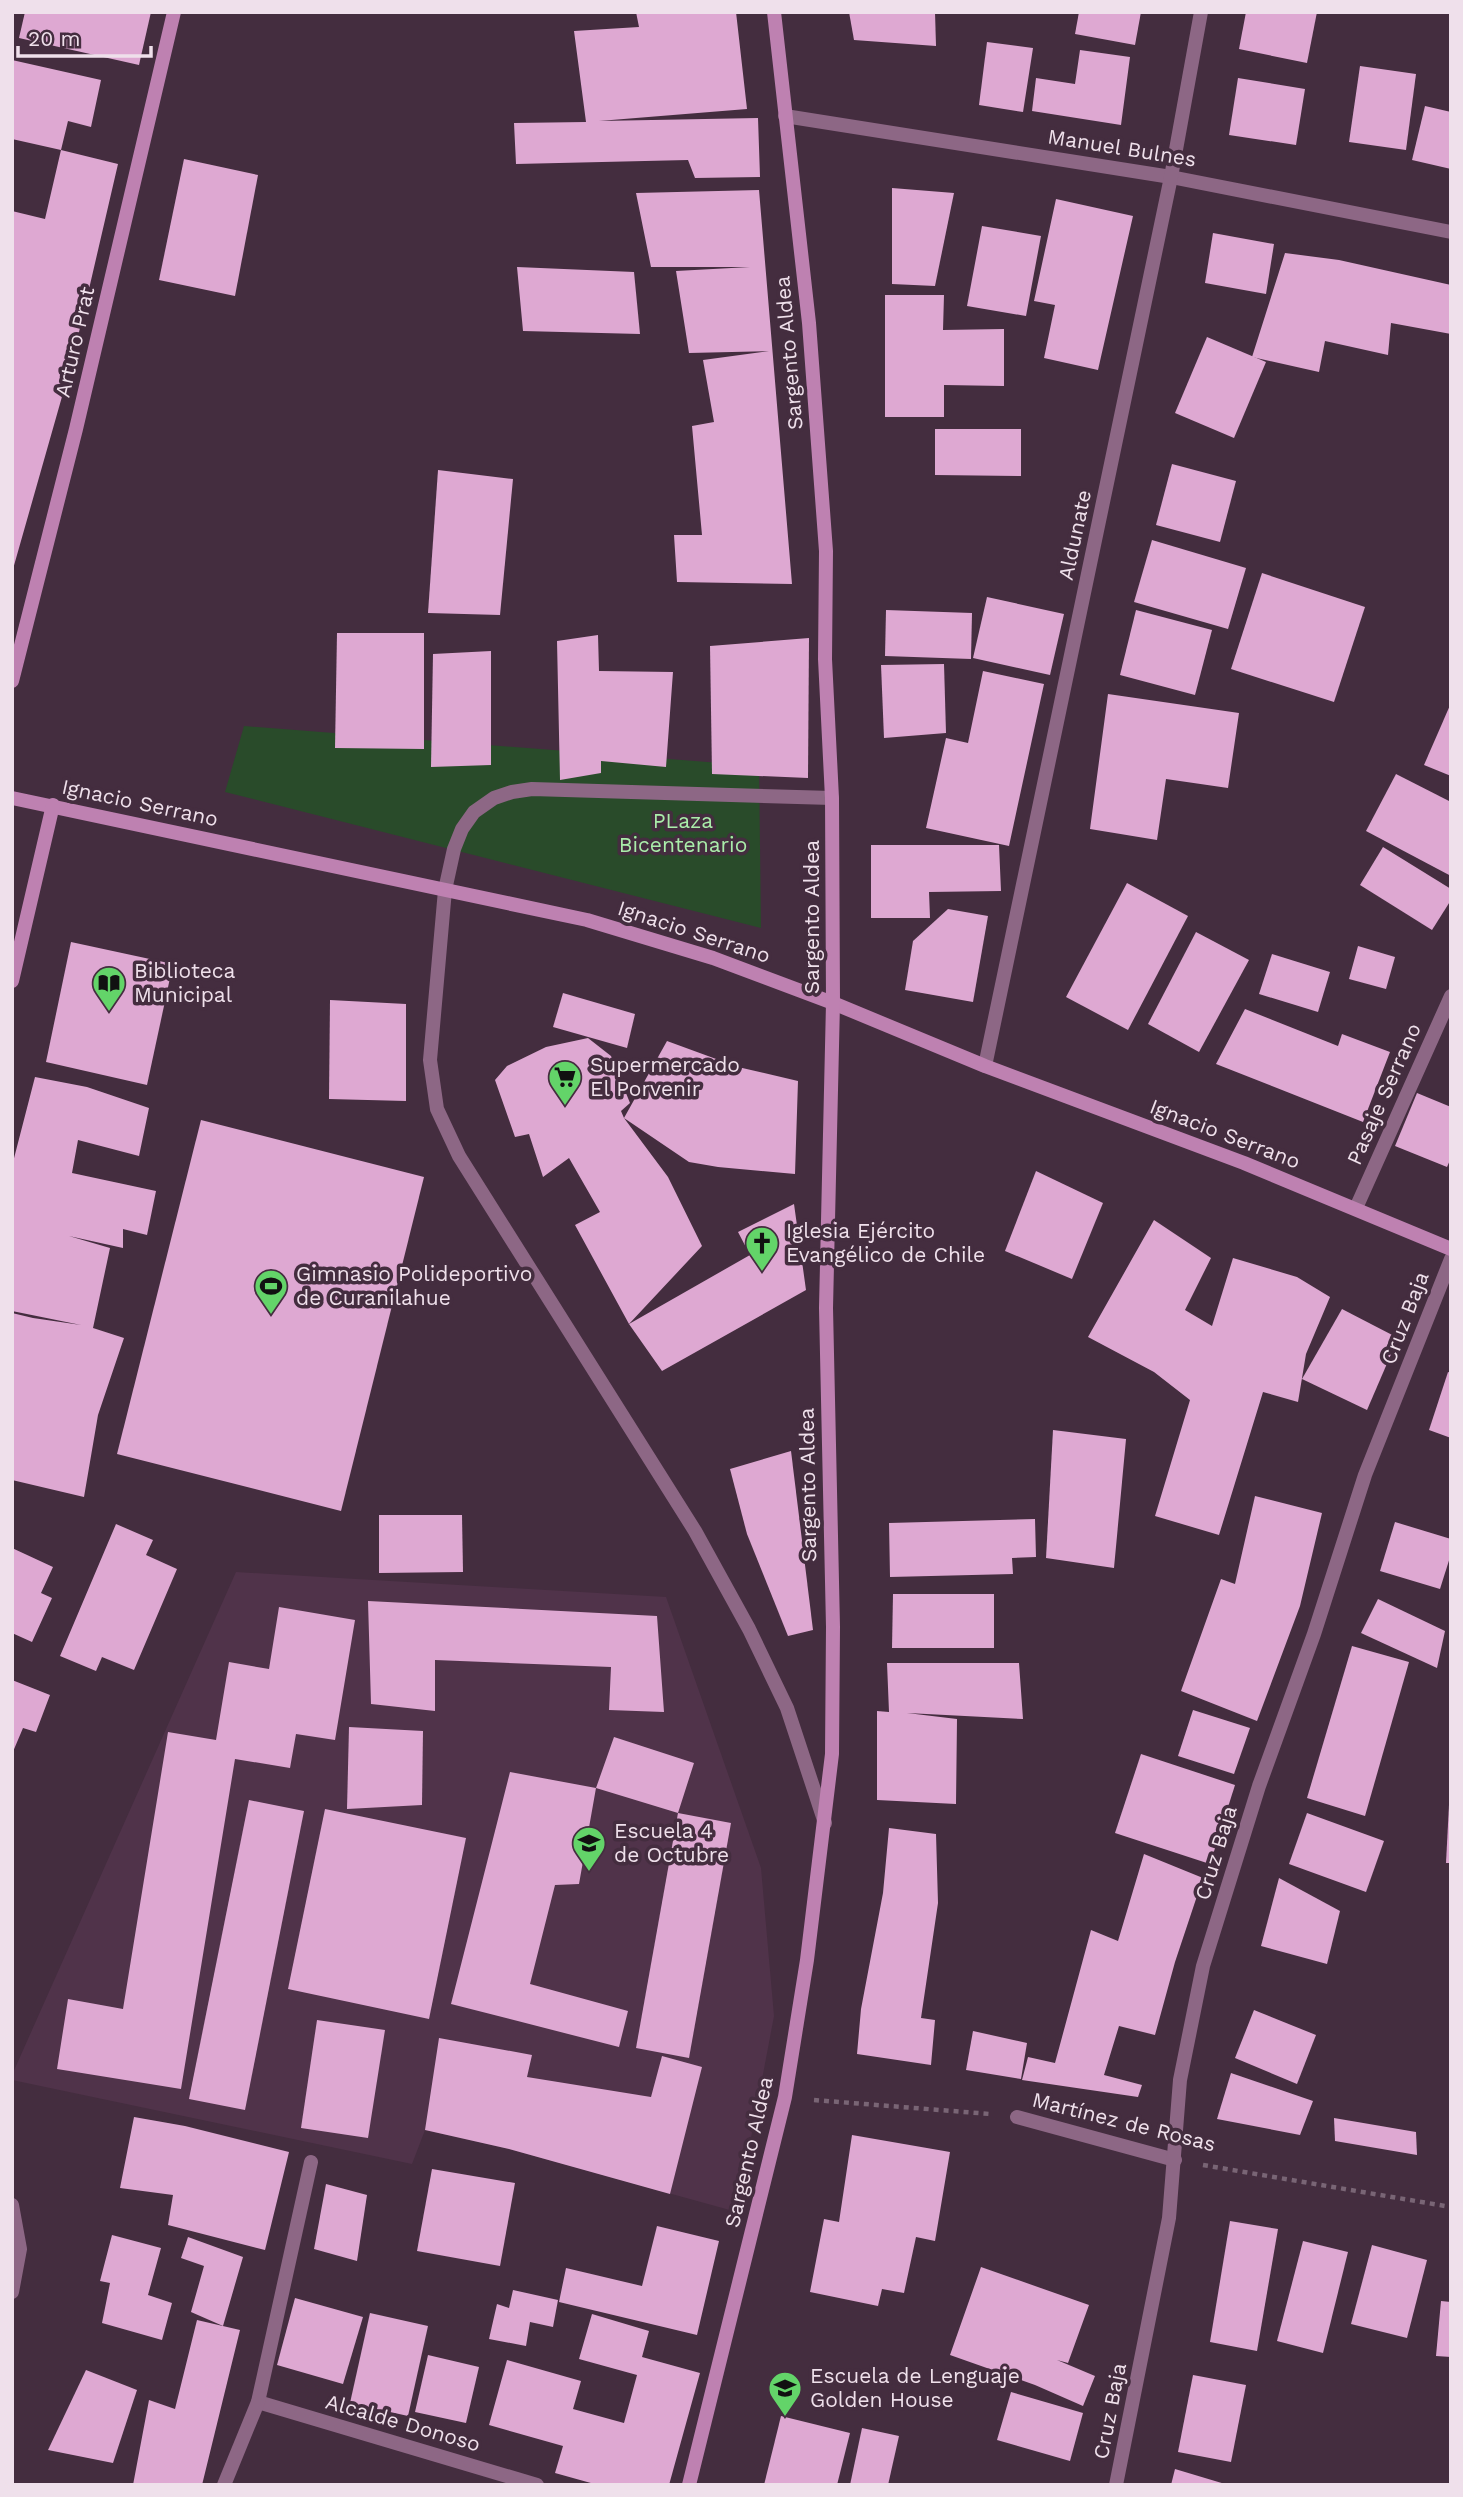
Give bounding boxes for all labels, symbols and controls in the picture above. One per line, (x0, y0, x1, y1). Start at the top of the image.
scale bar (18, 14, 150, 58)
text: 20 m (28, 26, 80, 51)
street label: Manuel Bulnes (1046, 123, 1198, 172)
street label: Sargento Aldea (769, 275, 808, 431)
street label: Arturo Prat (50, 284, 99, 400)
street label: Aldunate (1053, 487, 1096, 582)
street label: Ignacio Serrano (60, 774, 220, 831)
park label: PLaza Bicentenario (619, 808, 747, 857)
street label: Sargento Aldea (799, 840, 824, 994)
street label: Ignacio Serrano (615, 895, 774, 968)
place label: Biblioteca Municipal (134, 958, 236, 1007)
library icon: Biblioteca Municipal (90, 964, 128, 1013)
street label: Pasaje Serrano (1341, 1019, 1426, 1169)
place label: Supermercado El Porvenir (590, 1052, 740, 1101)
supermarket icon: Supermercado El Porvenir (546, 1058, 584, 1107)
street label: Ignacio Serrano (1146, 1093, 1304, 1174)
place label: Iglesia Ejército Evangélico de Chile (786, 1218, 985, 1267)
church icon: Iglesia Ejército Evangélico de Chile (743, 1224, 781, 1273)
place label: Gimnasio Polideportivo de Curanilahue (296, 1261, 532, 1310)
sports icon: Gimnasio Polideportivo de Curanilahue (252, 1267, 290, 1316)
street label: Cruz Baja (1375, 1268, 1434, 1368)
street label: Sargento Aldea (794, 1407, 821, 1562)
street label: Cruz Baja (1189, 1803, 1242, 1903)
place label: Escuela 4 de Octubre (614, 1818, 729, 1867)
school or university icon: Escuela 4 de Octubre (570, 1824, 608, 1873)
street label: Sargento Aldea (719, 2074, 778, 2230)
street label: Martínez de Rosas (1030, 2087, 1218, 2156)
street label: Cruz Baja (1088, 2361, 1131, 2461)
place label: Escuela de Lenguaje Golden House (810, 2363, 1020, 2412)
school or university icon: Escuela de Lenguaje Golden House (766, 2369, 804, 2418)
street label: Alcalde Donoso (323, 2388, 483, 2457)

